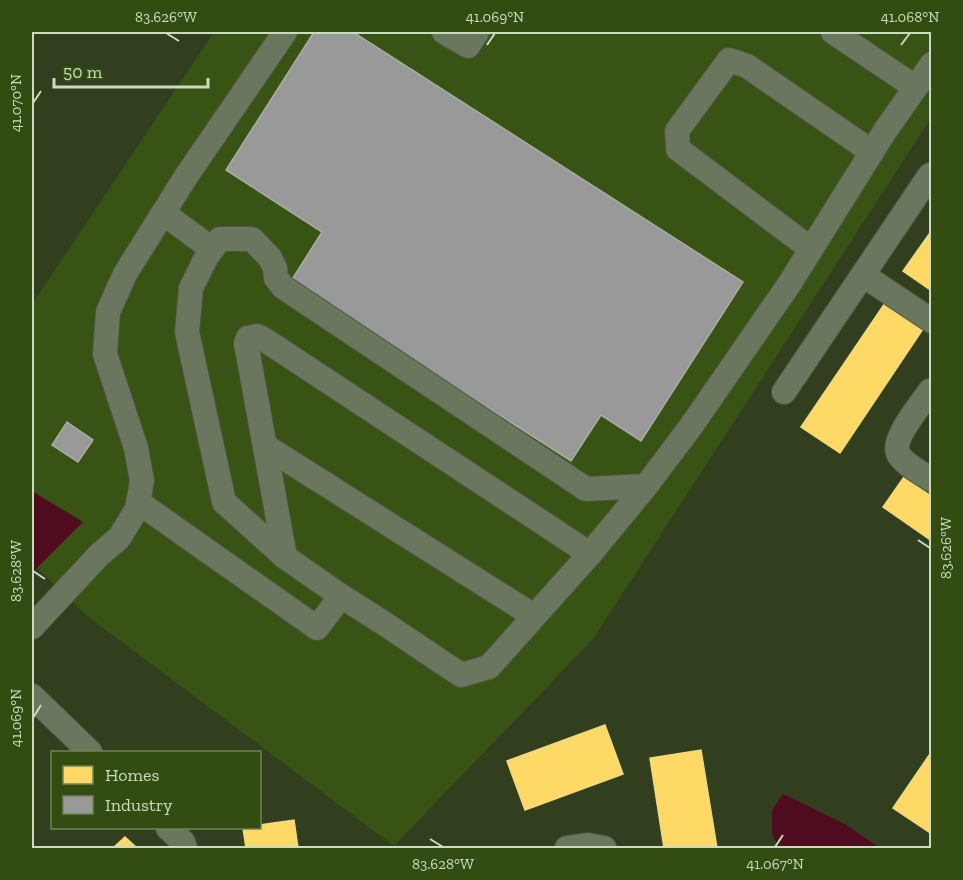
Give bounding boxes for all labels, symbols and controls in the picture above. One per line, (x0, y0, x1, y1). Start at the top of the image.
text: 83.626°W (135, 8, 197, 26)
text: 41.069°N (466, 8, 524, 26)
text: 41.068°N (881, 8, 939, 26)
scale bar (54, 51, 208, 89)
text: 50 m (63, 61, 103, 83)
text: 41.070°N (7, 74, 25, 132)
text: 83.626°W (937, 517, 955, 579)
text: 83.628°W (7, 540, 25, 602)
text: 41.069°N (7, 689, 25, 747)
legend (51, 751, 261, 829)
text: Homes (105, 764, 159, 786)
text: Industry (105, 794, 173, 816)
text: 83.628°W (412, 855, 474, 873)
text: 41.067°N (746, 855, 804, 873)

